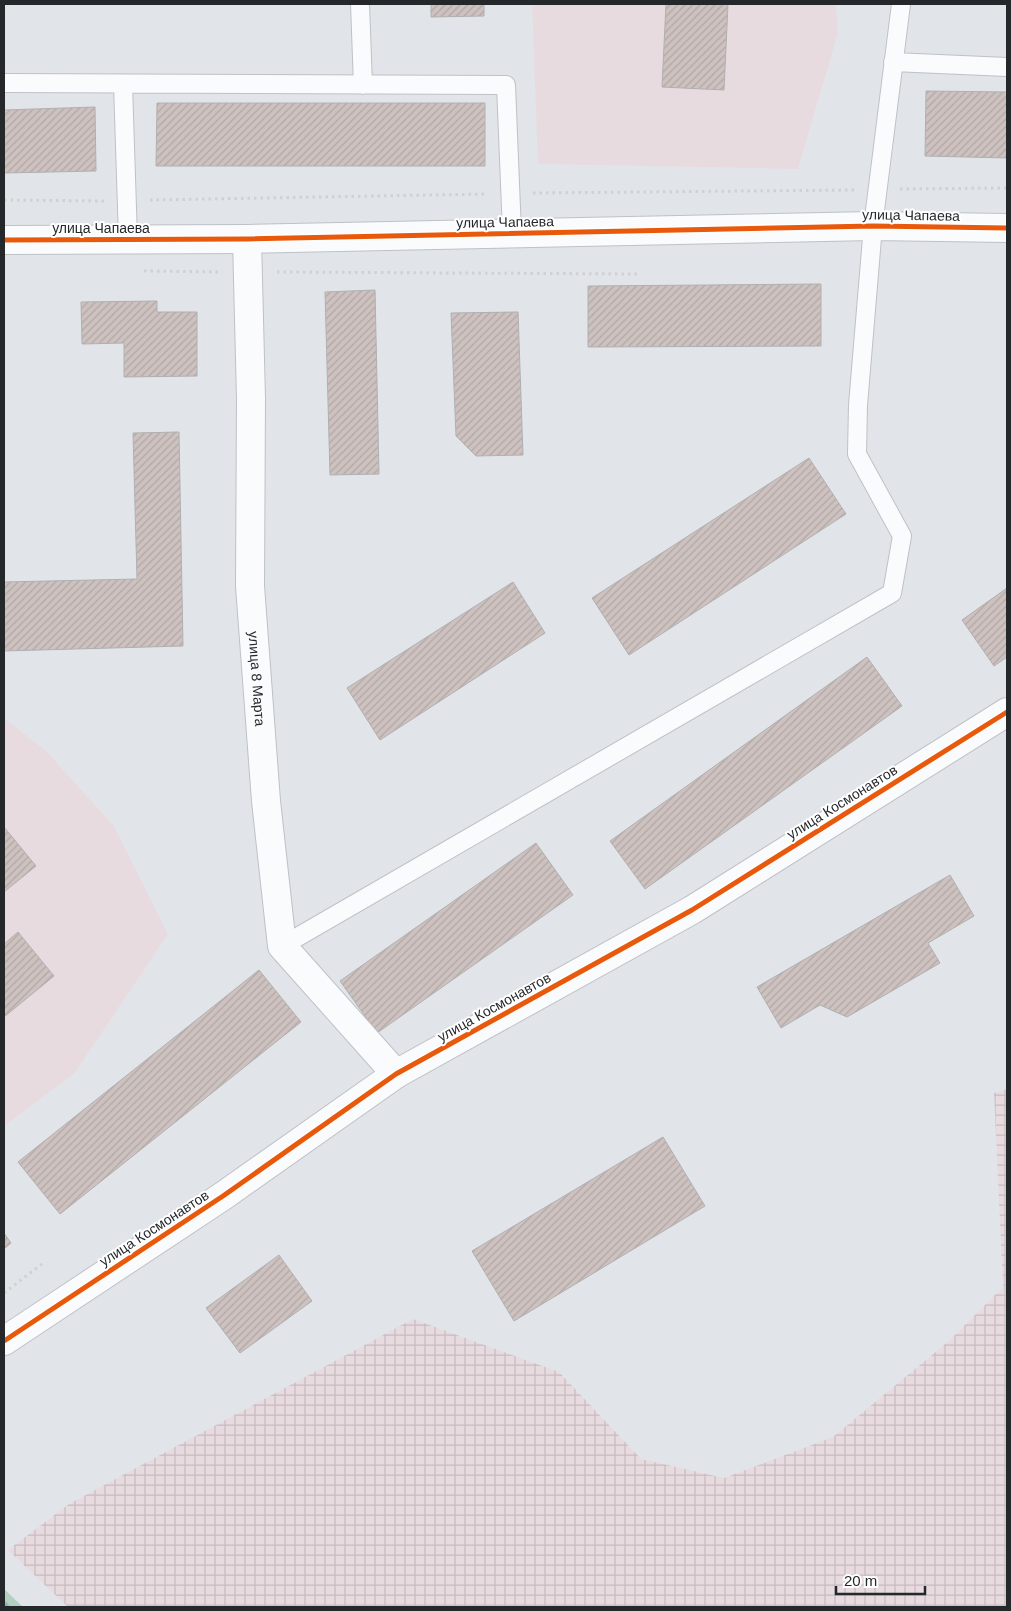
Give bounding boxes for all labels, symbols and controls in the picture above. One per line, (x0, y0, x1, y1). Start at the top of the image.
street label: улица Чапаева (862, 206, 960, 224)
street label: улица Чапаева (456, 213, 554, 231)
street label: улица Чапаева (52, 220, 150, 236)
street label: улица 8 Марта (245, 631, 268, 727)
street label: улица Космонавтов (784, 762, 900, 842)
street label: улица Космонавтов (435, 969, 553, 1045)
street label: улица Космонавтов (96, 1187, 212, 1269)
scale bar (836, 1564, 925, 1596)
text: 20 m (844, 1572, 877, 1589)

